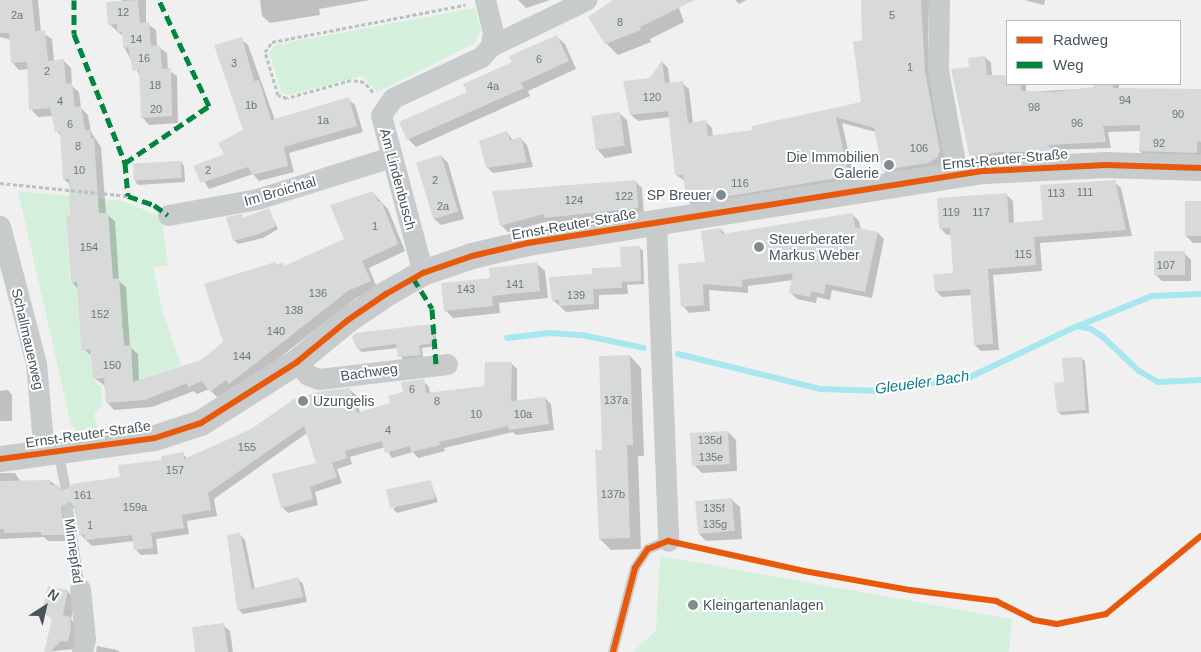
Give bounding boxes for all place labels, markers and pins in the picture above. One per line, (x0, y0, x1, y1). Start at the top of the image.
place label: Die Immobilien Galerie (786, 149, 879, 182)
marker: Die Immobilien Galerie (883, 159, 895, 171)
place label: SP Breuer (646, 187, 711, 203)
marker: SP Breuer (715, 189, 727, 201)
place label: Steuerberater Markus Weber (769, 231, 860, 264)
marker: Steuerberater Markus Weber (753, 241, 765, 253)
place label: Uzungelis (313, 393, 374, 409)
marker: Uzungelis (297, 395, 309, 407)
place label: Kleingartenanlagen (703, 597, 824, 613)
marker: Kleingartenanlagen (687, 599, 699, 611)

